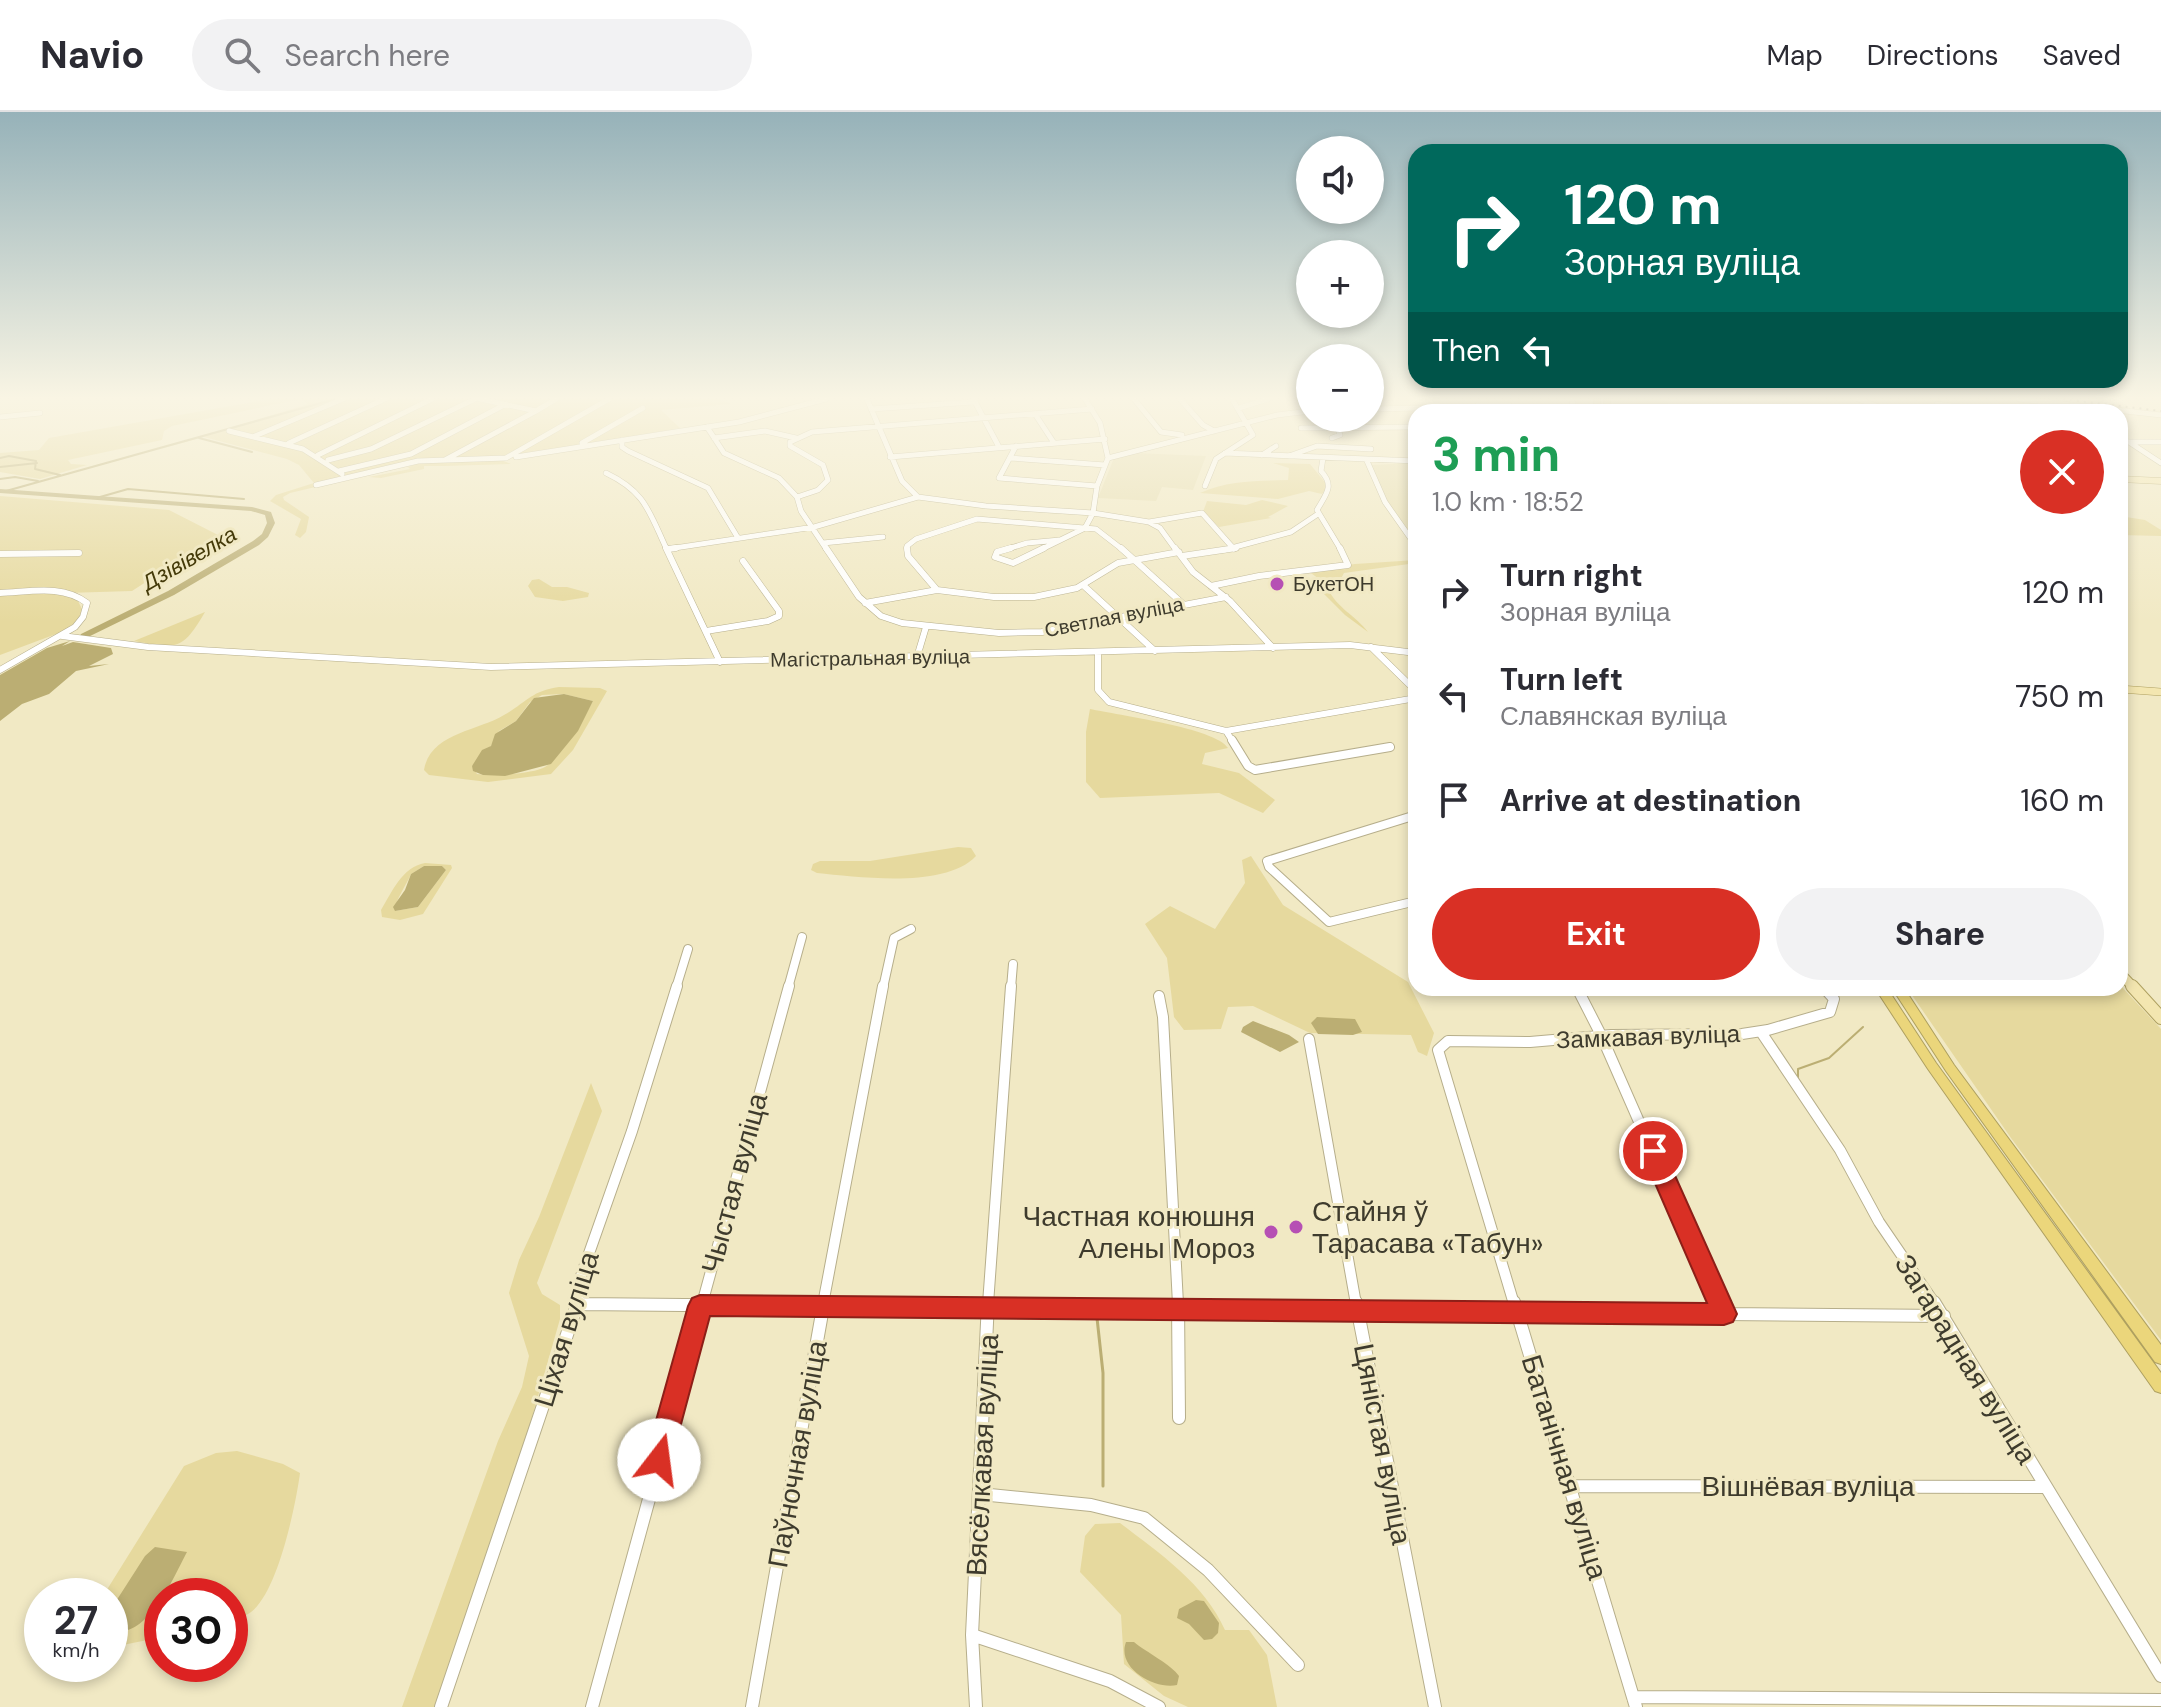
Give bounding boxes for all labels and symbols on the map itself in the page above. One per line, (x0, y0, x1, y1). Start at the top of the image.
water label: Дзівівелка (134, 520, 242, 599)
place label: БукетОН (1293, 571, 1374, 597)
marker: БукетОН (1268, 575, 1286, 593)
street label: Светлая вуліца (1042, 591, 1187, 643)
street label: Магістральная вуліца (770, 643, 971, 673)
street label: Замкавая вуліца (1555, 1018, 1741, 1055)
street label: Чыстая вуліца (693, 1088, 776, 1277)
pin (1619, 1117, 1687, 1185)
place label: Стайня ў Тарасава «Табун» (1312, 1193, 1543, 1262)
place label: Частная конюшня Алены Мороз (1023, 1198, 1255, 1267)
marker: Стайня ў Тарасава «Табун» (1287, 1218, 1305, 1236)
marker: Частная конюшня Алены Мороз (1262, 1223, 1280, 1241)
street label: Ціхая вуліца (525, 1247, 608, 1411)
street label: Загарадная вуліца (1886, 1247, 2045, 1471)
street label: Вясёлкавая вуліца (958, 1333, 1007, 1577)
street label: Паўночная вуліца (759, 1337, 836, 1571)
street label: Цяністая вуліца (1345, 1340, 1420, 1548)
street label: Батанічная вуліца (1513, 1350, 1616, 1584)
position arrow (617, 1418, 701, 1502)
street label: Вішнёвая вуліца (1702, 1468, 1915, 1505)
speed limit sign: 30 (144, 1578, 248, 1682)

